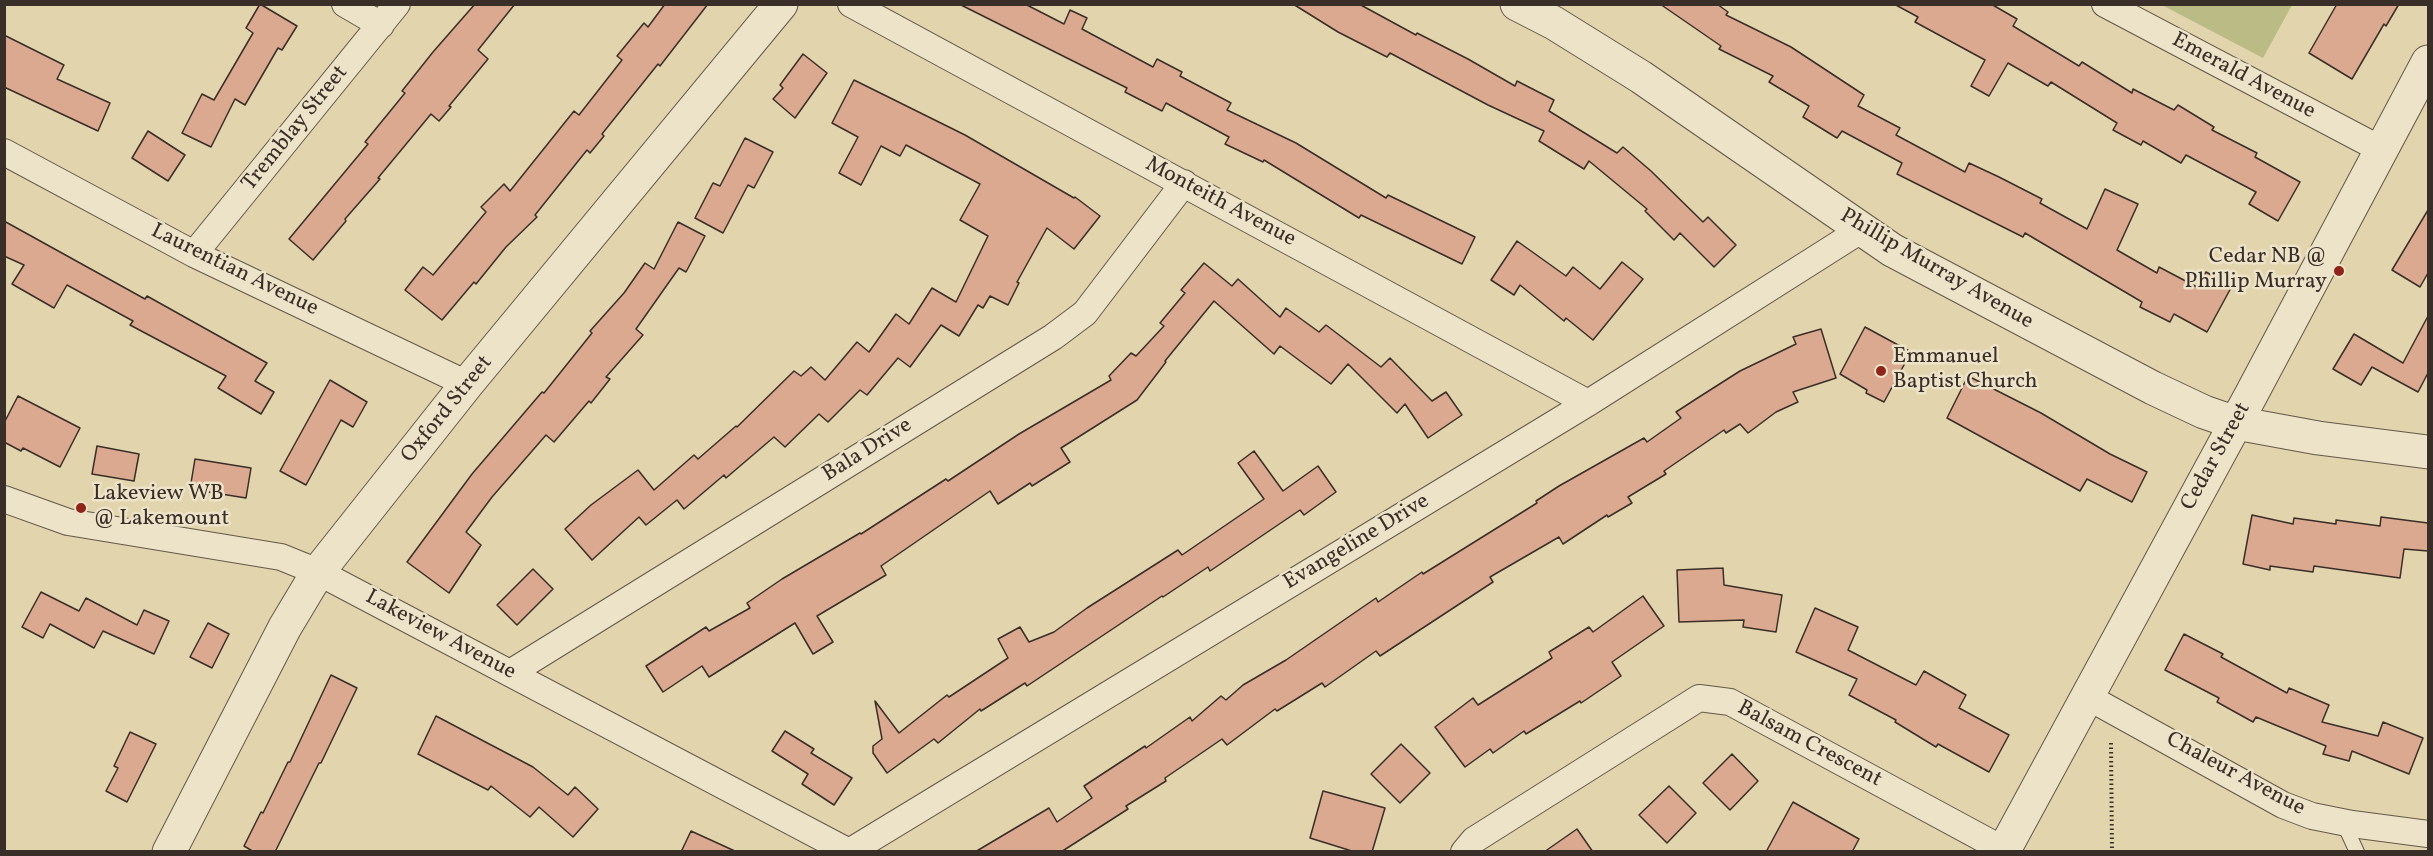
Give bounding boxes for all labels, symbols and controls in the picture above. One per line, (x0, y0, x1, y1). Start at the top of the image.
street label: Emerald Avenue (2167, 28, 2319, 126)
street label: Tremblay Street (237, 61, 355, 197)
street label: Monteith Avenue (1140, 152, 1300, 254)
street label: Phillip Murray Avenue (1835, 204, 2037, 336)
street label: Laurentian Avenue (146, 219, 322, 323)
place label: Cedar NB @ Phillip Murray (2185, 245, 2327, 296)
marker: Cedar NB @ Phillip Murray (2332, 264, 2346, 278)
place label: Emmanuel Baptist Church (1893, 345, 2038, 396)
street label: Oxford Street (397, 351, 499, 469)
marker: Emmanuel Baptist Church (1874, 364, 1888, 378)
street label: Cedar Street (2177, 398, 2257, 516)
street label: Bala Drive (818, 413, 918, 489)
place label: Lakeview WB @ Lakemount (93, 482, 229, 534)
street label: Evangeline Drive (1279, 489, 1435, 597)
marker: Lakeview WB @ Lakemount (74, 501, 88, 515)
street label: Lakeview Avenue (360, 585, 520, 687)
street label: Balsam Crescent (1732, 696, 1886, 794)
street label: Chaleur Avenue (2161, 727, 2309, 823)

